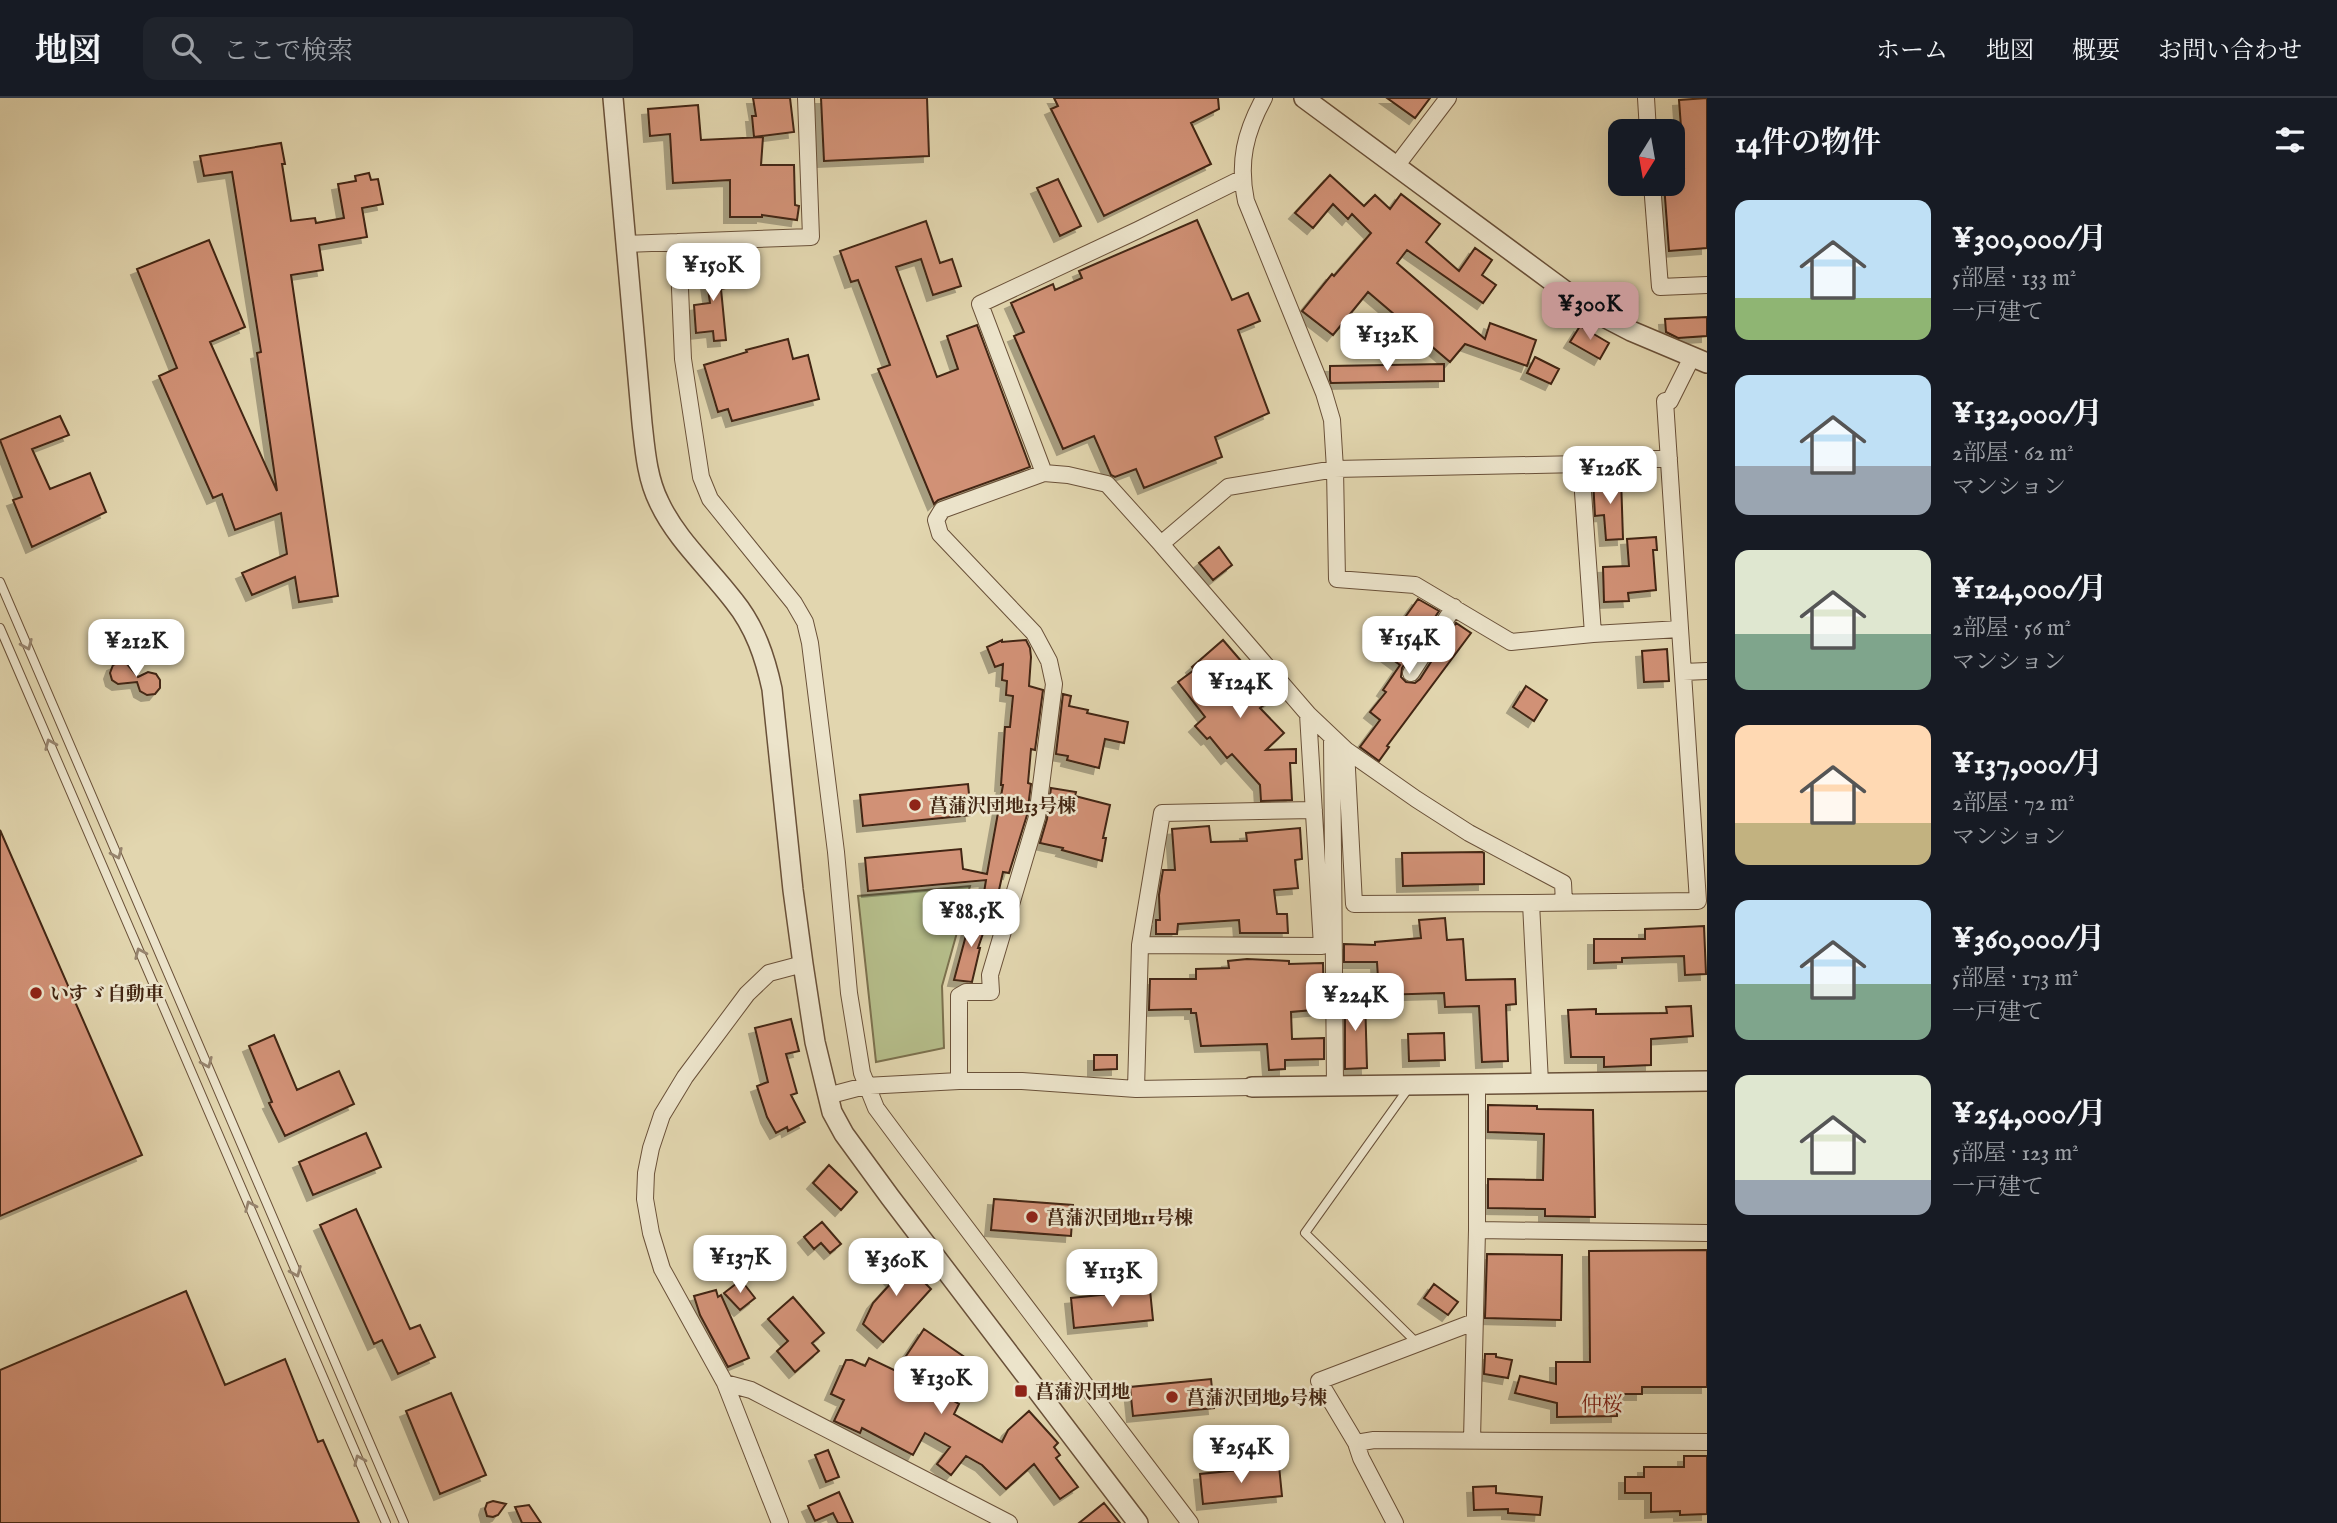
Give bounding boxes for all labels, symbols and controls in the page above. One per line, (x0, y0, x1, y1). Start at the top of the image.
search box (143, 17, 633, 80)
icon: search (167, 29, 205, 67)
text: 地図 (35, 31, 101, 73)
text: ここで検索 (223, 35, 353, 68)
text: ホーム (1876, 36, 1948, 67)
text: 地図 (1986, 36, 2034, 67)
text: 概要 (2072, 36, 2120, 67)
text: お問い合わせ (2158, 36, 2302, 67)
north arrow (1608, 119, 1685, 196)
map controls (1608, 119, 1685, 196)
icon: filters (2271, 121, 2309, 159)
text: 14件の物件 (1735, 125, 1881, 163)
text: ¥300,000/月 (1952, 221, 2107, 259)
icon: home (1791, 228, 1875, 312)
pin: ¥150K (664, 244, 762, 303)
text: ¥150K (682, 251, 744, 280)
text: 5部屋 · 133 m² (1952, 264, 2076, 293)
pin: ¥300K (1541, 282, 1639, 342)
text: ¥300K (1558, 290, 1622, 319)
text: 一戸建て (1952, 298, 2044, 327)
pin: ¥132K (1338, 314, 1436, 373)
text: ¥132K (1356, 321, 1418, 350)
text: ¥132,000/月 (1952, 396, 2103, 434)
icon: home (1791, 403, 1875, 487)
text: 2部屋 · 62 m² (1952, 439, 2074, 468)
pin: ¥126K (1561, 446, 1659, 506)
text: ¥126K (1579, 454, 1641, 483)
text: マンション (1952, 473, 2066, 502)
text: ¥124,000/月 (1952, 571, 2107, 609)
icon: home (1791, 578, 1875, 662)
text: 2部屋 · 56 m² (1952, 614, 2071, 643)
pin: ¥154K (1360, 616, 1458, 676)
pin: ¥212K (87, 620, 185, 679)
text: ¥154K (1378, 624, 1440, 653)
text: ¥212K (104, 627, 168, 656)
one-way arrow (19, 638, 33, 650)
text: マンション (1952, 648, 2066, 677)
pin: ¥124K (1191, 660, 1289, 720)
text: ¥124K (1208, 668, 1272, 697)
one-way arrow (44, 739, 58, 751)
text: ¥137,000/月 (1952, 746, 2103, 784)
icon: home (1791, 753, 1875, 837)
text: 2部屋 · 72 m² (1952, 789, 2075, 818)
place label: 菖蒲沢団地13号棟 (929, 795, 1076, 819)
marker: 菖蒲沢団地13号棟 (907, 797, 923, 813)
text: マンション (1952, 823, 2066, 852)
one-way arrow (109, 847, 123, 859)
pin: ¥88.5K (914, 890, 1028, 949)
text: ¥88.5K (939, 897, 1003, 926)
text: ¥360,000/月 (1952, 921, 2105, 959)
icon: home (1791, 928, 1875, 1012)
one-way arrow (134, 947, 148, 960)
text: 5部屋 · 173 m² (1952, 964, 2079, 993)
pin: ¥224K (1306, 974, 1404, 1033)
text: ¥224K (1322, 981, 1388, 1010)
place label: いすゞ自動車 (50, 983, 164, 1007)
marker: いすゞ自動車 (28, 985, 44, 1001)
text: 一戸建て (1952, 998, 2044, 1027)
one-way arrow (198, 1056, 212, 1068)
text: ¥254,000/月 (1952, 1096, 2107, 1134)
icon: home (1791, 1103, 1875, 1187)
text: 5部屋 · 123 m² (1952, 1139, 2079, 1168)
text: 一戸建て (1952, 1173, 2044, 1202)
one-way arrow (244, 1201, 258, 1214)
place label: 菖蒲沢団地11号棟 (1046, 1207, 1193, 1231)
marker: 菖蒲沢団地11号棟 (1024, 1209, 1040, 1225)
pin: ¥137K (691, 1236, 789, 1295)
pin: ¥360K (847, 1238, 945, 1298)
text: ¥137K (709, 1243, 771, 1272)
text: ¥360K (865, 1246, 928, 1275)
pin: ¥113K (1063, 1250, 1161, 1309)
text: ¥113K (1082, 1257, 1142, 1286)
one-way arrow (288, 1265, 302, 1277)
pin: ¥130K (892, 1356, 990, 1416)
text: ¥130K (910, 1364, 972, 1393)
place label: 菖蒲沢団地 (1035, 1381, 1130, 1405)
marker: 菖蒲沢団地 (1013, 1383, 1029, 1399)
place label: 菖蒲沢団地9号棟 (1186, 1387, 1327, 1411)
marker: 菖蒲沢団地9号棟 (1164, 1389, 1180, 1405)
district label: 仲桜 (1581, 1392, 1623, 1419)
pin: ¥254K (1192, 1426, 1290, 1485)
text: ¥254K (1209, 1433, 1273, 1462)
one-way arrow (353, 1455, 367, 1468)

